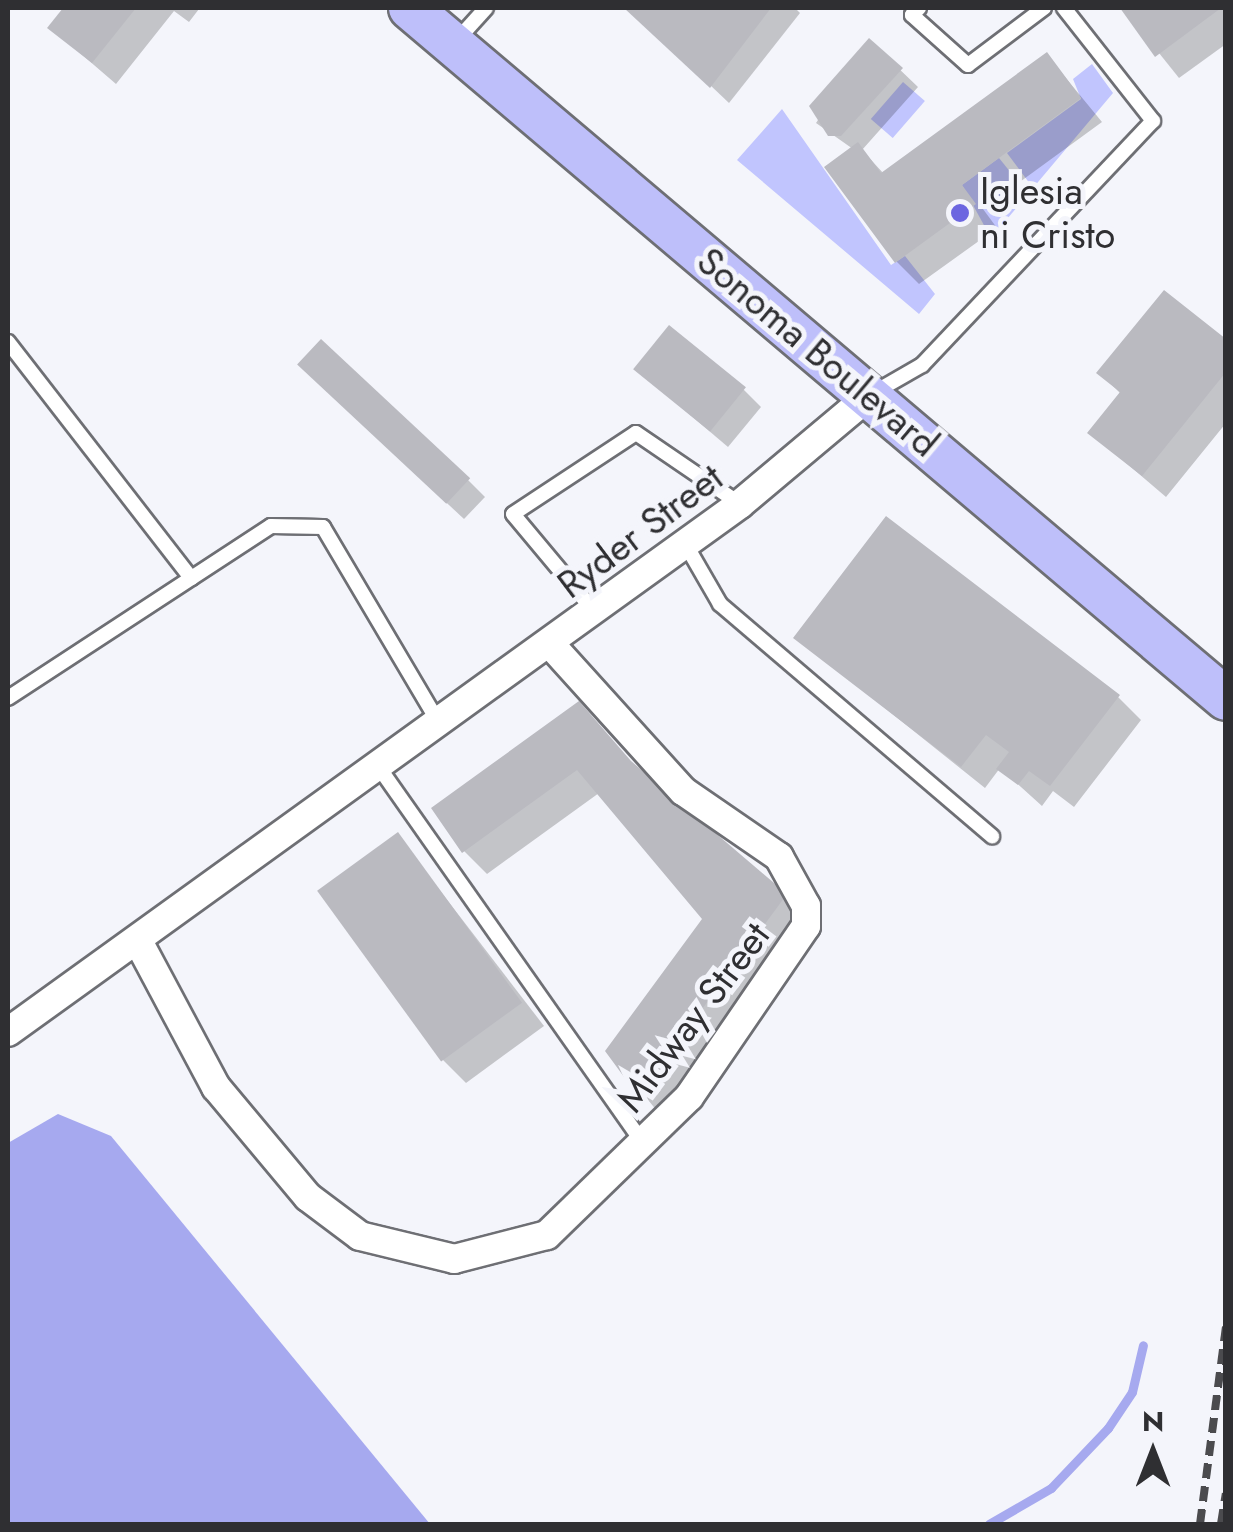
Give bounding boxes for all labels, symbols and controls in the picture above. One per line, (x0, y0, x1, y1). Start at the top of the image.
place label: Iglesia ni Cristo (980, 168, 1115, 258)
marker: Iglesia ni Cristo (949, 202, 971, 224)
street label: Sonoma Boulevard (688, 238, 948, 466)
street label: Ryder Street (549, 454, 731, 608)
street label: Midway Street (607, 913, 779, 1121)
text: N (1142, 1401, 1164, 1442)
north arrow (1103, 1402, 1203, 1502)

